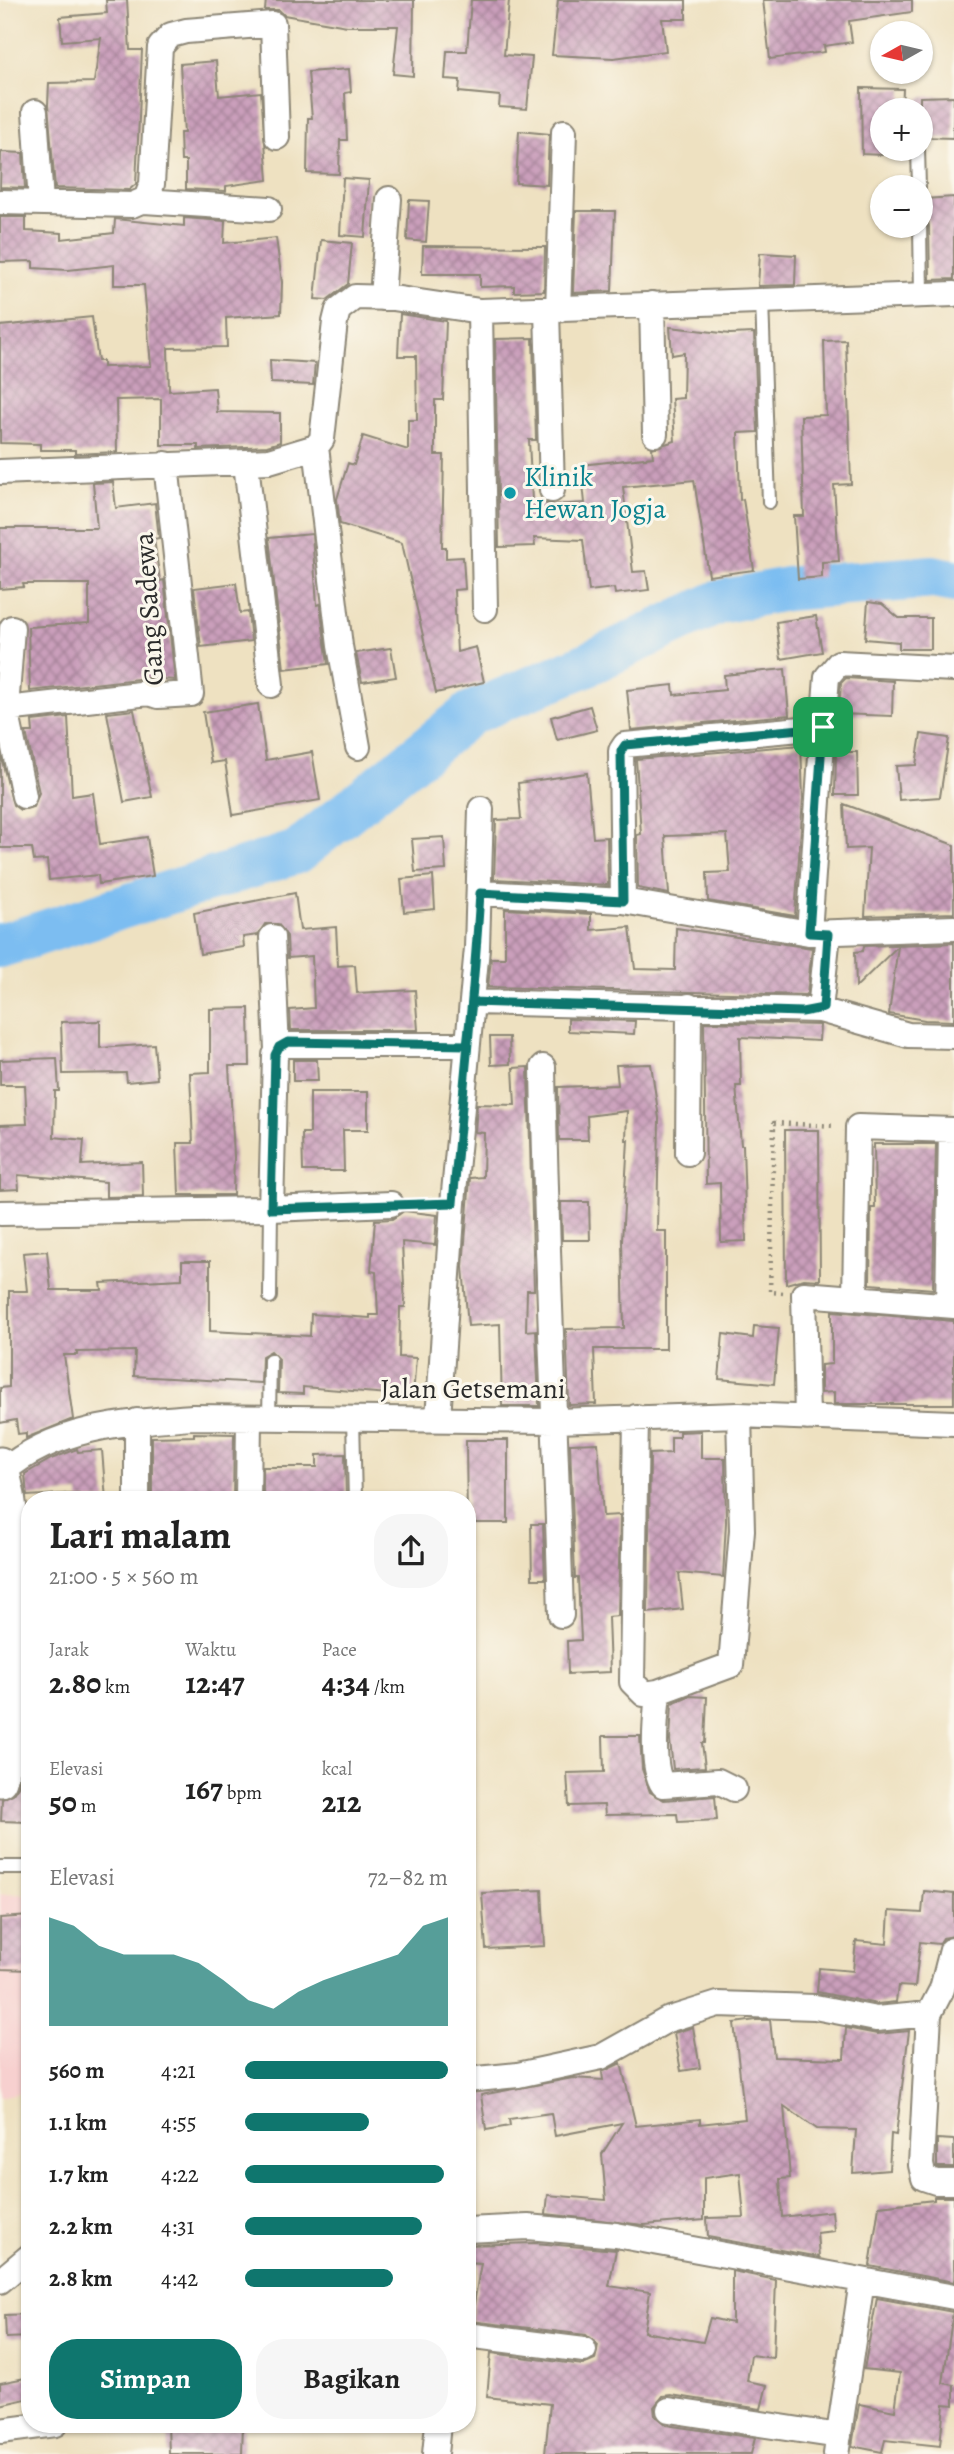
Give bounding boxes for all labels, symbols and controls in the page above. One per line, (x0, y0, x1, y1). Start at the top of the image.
north arrow (870, 21, 933, 84)
map controls (870, 21, 933, 238)
button: + (870, 98, 933, 161)
button: − (870, 175, 933, 238)
place label: Klinik Hewan Jogja (524, 458, 666, 528)
marker: Klinik Hewan Jogja (502, 485, 518, 501)
street label: Gang Sadewa (125, 531, 173, 687)
pin (793, 697, 853, 757)
icon: arrive (804, 708, 842, 746)
street label: Jalan Getsemani (380, 1370, 566, 1408)
text: Lari malam (49, 1509, 231, 1561)
button: share (374, 1514, 448, 1588)
text: 21:00 · 5 × 560 m (49, 1561, 199, 1592)
text: Jarak (49, 1637, 89, 1663)
text: Waktu (185, 1637, 236, 1663)
text: Pace (322, 1637, 357, 1663)
text: 2.80 (49, 1663, 101, 1703)
text: 12:47 (185, 1663, 245, 1703)
text: 4:34 (322, 1663, 370, 1703)
text: km (101, 1674, 130, 1700)
text: /km (370, 1674, 405, 1700)
text: Elevasi (49, 1756, 103, 1782)
text: kcal (322, 1756, 352, 1782)
text: 167 (185, 1769, 223, 1809)
text: bpm (223, 1780, 262, 1806)
text: 50 (49, 1782, 77, 1822)
text: 212 (322, 1782, 361, 1822)
text: m (77, 1793, 96, 1819)
text: Elevasi (49, 1862, 115, 1893)
text: 72–82 m (368, 1862, 448, 1893)
text: 560 m (49, 2055, 104, 2086)
text: 4:21 (161, 2055, 196, 2086)
text: 1.1 km (49, 2107, 107, 2138)
text: 4:55 (161, 2107, 197, 2138)
text: 1.7 km (49, 2159, 109, 2190)
text: 4:22 (161, 2159, 199, 2190)
text: 2.2 km (49, 2211, 113, 2242)
text: 4:31 (161, 2211, 194, 2242)
text: 2.8 km (49, 2263, 113, 2294)
text: 4:42 (161, 2263, 198, 2294)
button: Simpan (49, 2339, 242, 2419)
button: Bagikan (256, 2339, 448, 2419)

